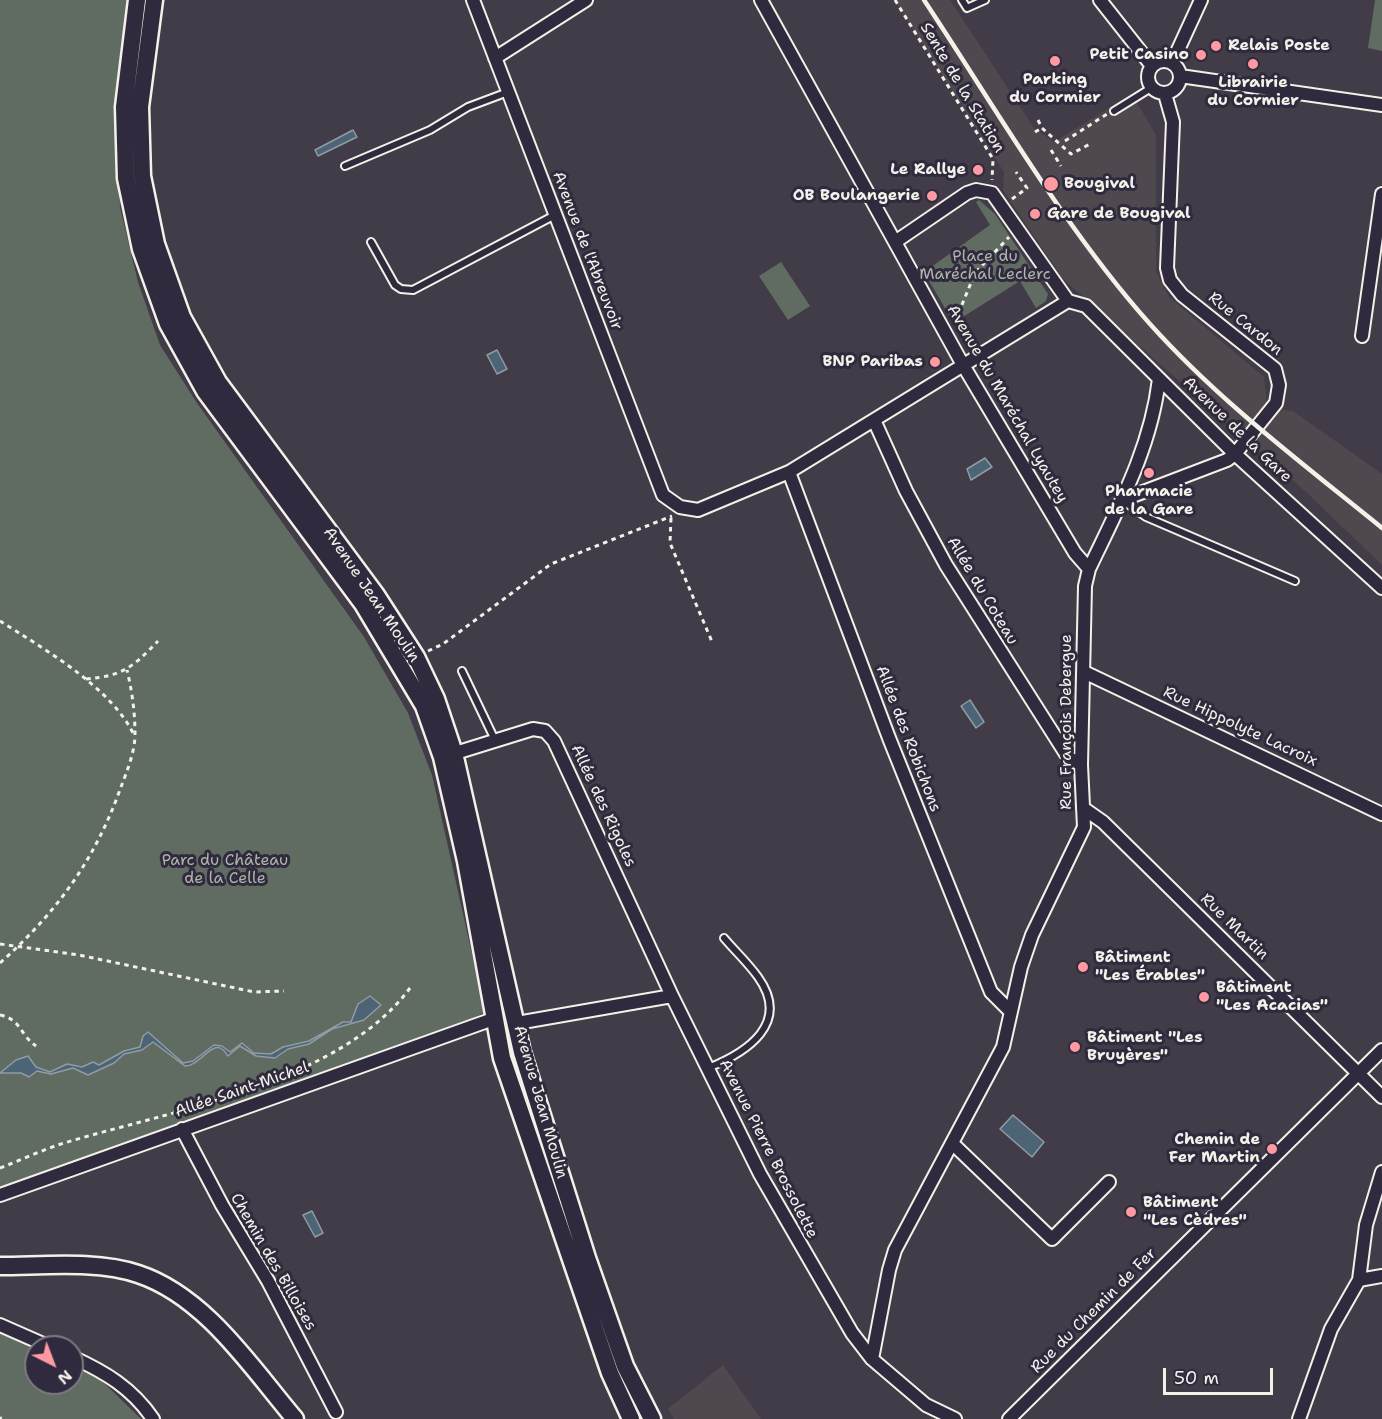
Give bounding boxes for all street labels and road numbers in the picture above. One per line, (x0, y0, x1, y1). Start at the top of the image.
street label: Sente de la Station (916, 19, 1008, 157)
street label: Avenue de l'Abreuvoir (548, 169, 626, 333)
street label: Rue Cardon (1204, 288, 1286, 360)
street label: Avenue du Maréchal Lyautey (942, 302, 1072, 506)
street label: Avenue de la Gare (1179, 373, 1295, 487)
street label: Avenue Jean Moulin (319, 524, 423, 666)
street label: Allée du Coteau (942, 534, 1022, 648)
street label: Rue François Debergue (1057, 634, 1077, 810)
street label: Allée des Robichons (871, 663, 945, 815)
street label: Rue Hippolyte Lacroix (1160, 683, 1320, 771)
street label: Allée des Rigoles (566, 742, 640, 870)
street label: Rue Martin (1196, 890, 1272, 964)
street label: Avenue Jean Moulin (509, 1023, 571, 1181)
street label: Avenue Pierre Brossolette (714, 1056, 822, 1242)
street label: Allée Saint-Michel (173, 1058, 311, 1122)
street label: Chemin des Billoises (226, 1190, 320, 1334)
street label: Rue du Chemin de Fer (1027, 1244, 1161, 1378)

